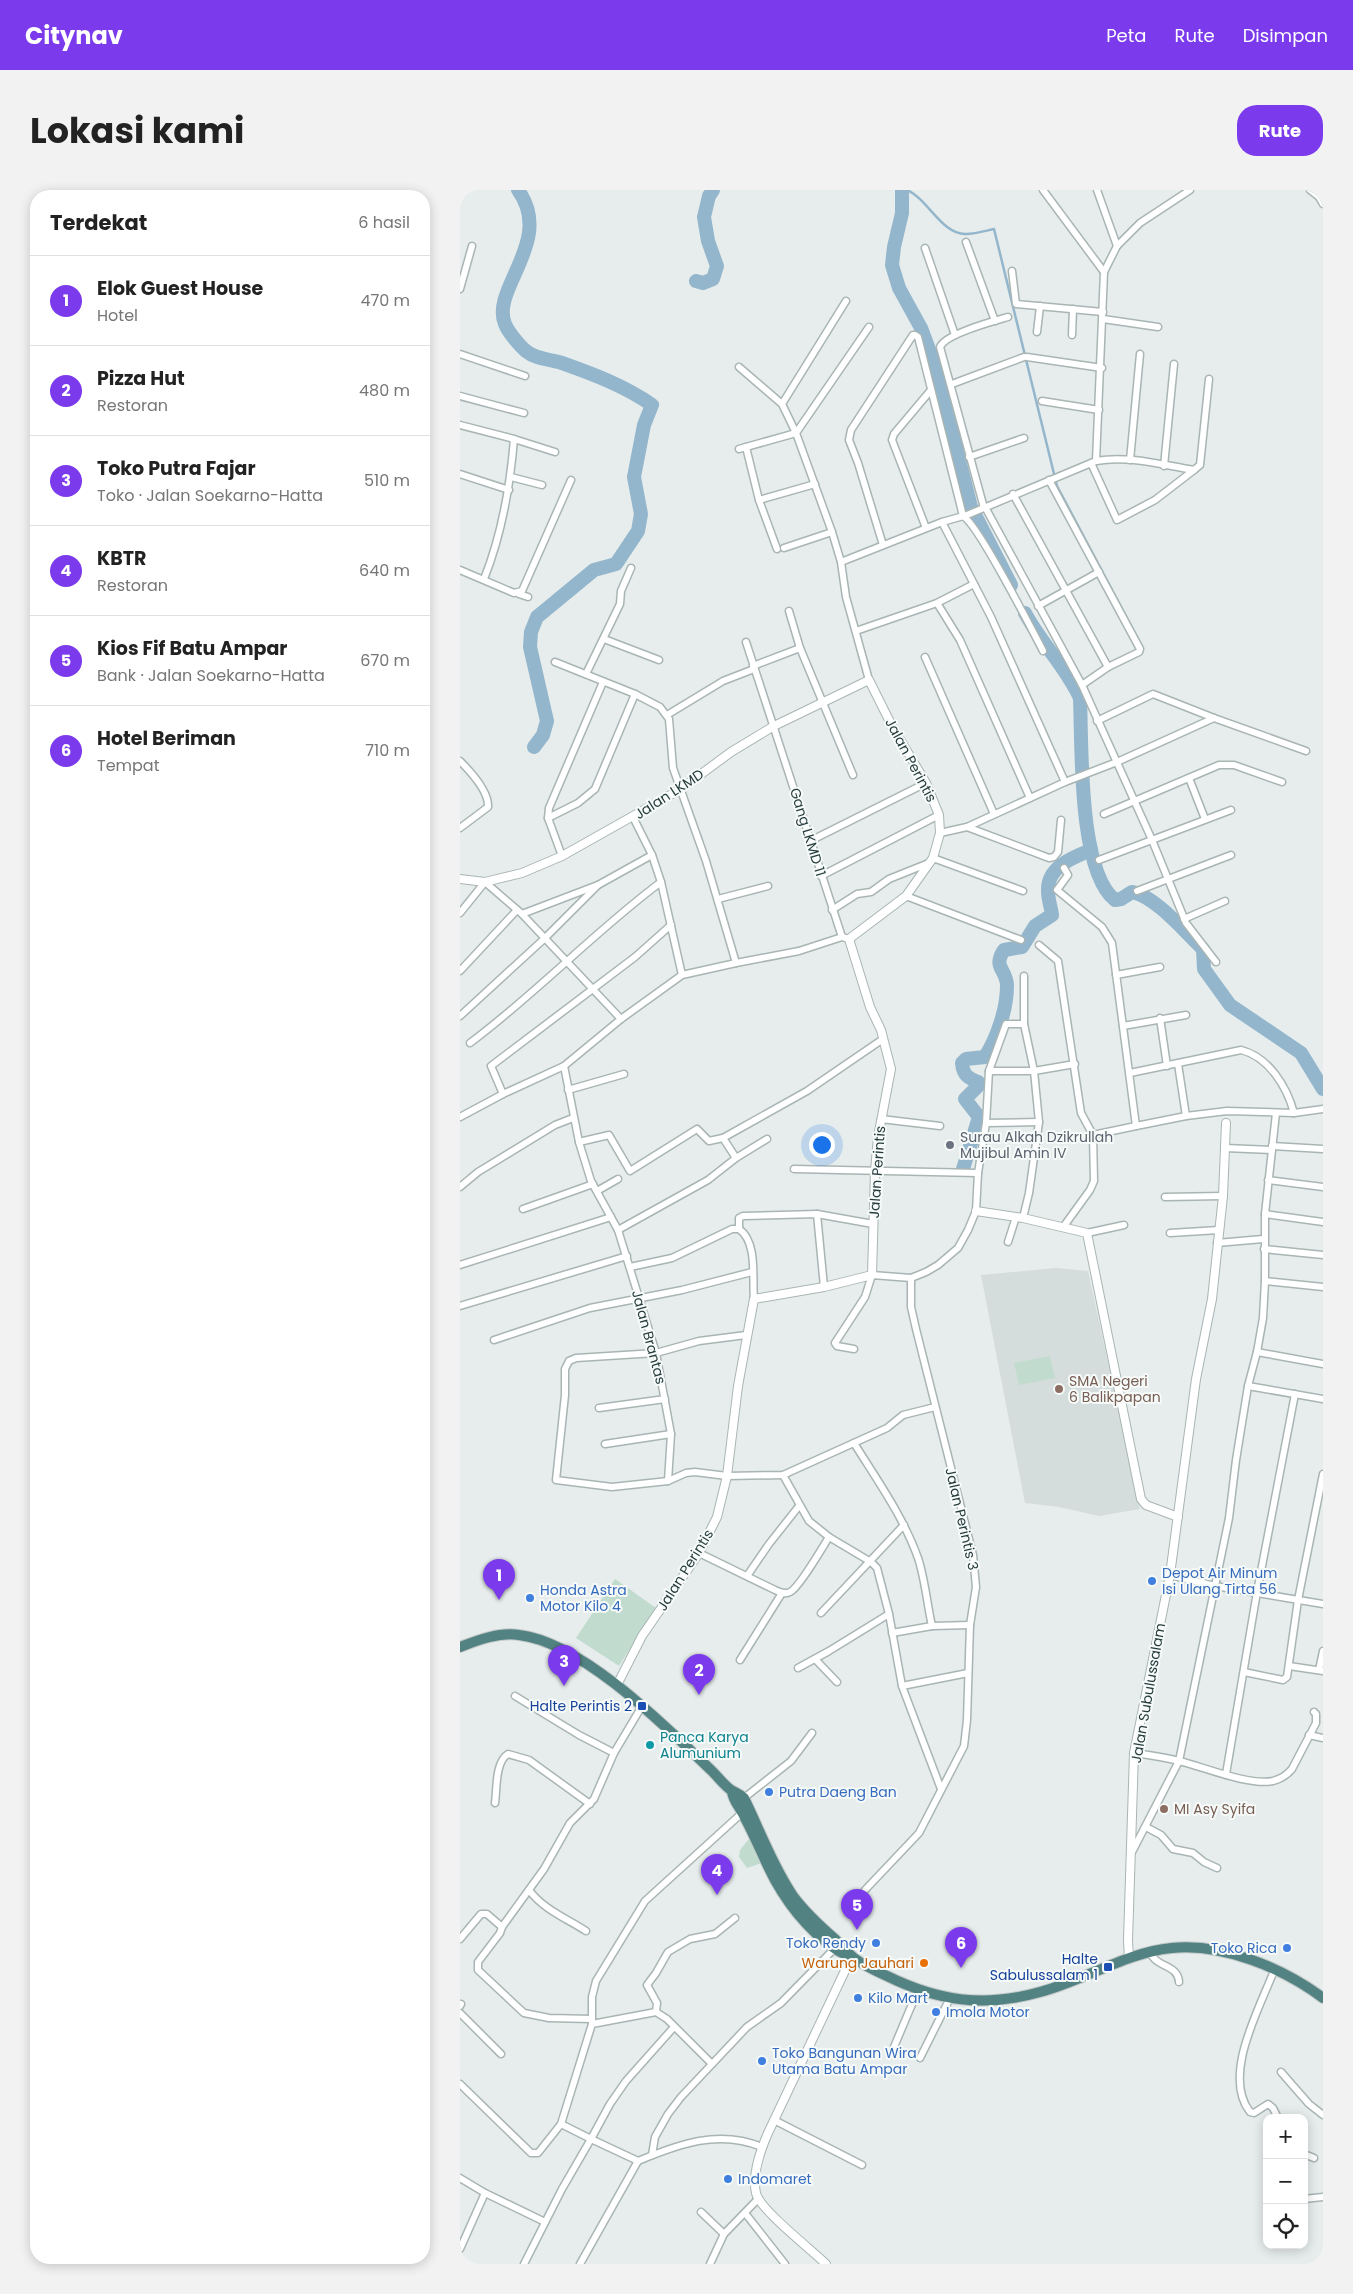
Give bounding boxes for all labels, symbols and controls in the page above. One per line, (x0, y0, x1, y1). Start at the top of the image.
text: Citynav (25, 19, 123, 52)
text: Peta (1106, 23, 1146, 48)
text: Rute (1174, 23, 1215, 48)
text: Disimpan (1243, 23, 1328, 48)
button: Rute (1237, 105, 1323, 156)
text: Lokasi kami (30, 106, 244, 155)
text: Terdekat (50, 208, 147, 237)
text: 6 hasil (358, 211, 410, 234)
text: Elok Guest House (97, 275, 263, 302)
text: 1 (63, 289, 69, 312)
text: 470 m (360, 289, 410, 312)
text: Hotel (97, 304, 138, 327)
text: Pizza Hut (97, 365, 185, 392)
text: 2 (61, 379, 71, 402)
text: 480 m (359, 379, 410, 402)
text: Restoran (97, 394, 168, 417)
text: Toko Putra Fajar (97, 455, 256, 482)
text: 3 (61, 469, 71, 492)
text: 510 m (364, 469, 410, 492)
text: Toko · Jalan Soekarno-Hatta (97, 484, 323, 507)
text: KBTR (97, 545, 146, 572)
text: 4 (61, 559, 71, 582)
text: 640 m (359, 559, 410, 582)
text: Restoran (97, 574, 168, 597)
text: Kios Fif Batu Ampar (97, 635, 287, 662)
text: 5 (61, 649, 71, 672)
text: 670 m (360, 649, 410, 672)
text: Bank · Jalan Soekarno-Hatta (97, 664, 325, 687)
street label: Jalan Perintis (880, 714, 942, 806)
text: Hotel Beriman (97, 725, 236, 752)
text: 6 (61, 739, 71, 762)
text: 710 m (365, 739, 410, 762)
text: Tempat (97, 754, 160, 777)
street label: Jalan LKMD (630, 764, 708, 824)
street label: Gang LKMD 11 (785, 785, 831, 879)
street label: Jalan Perintis (864, 1125, 890, 1219)
place label: Surau Alkah Dzikrullah Mujibul Amin IV (960, 1127, 1113, 1163)
your location (809, 1132, 835, 1158)
marker: Surau Alkah Dzikrullah Mujibul Amin IV (944, 1139, 956, 1151)
street label: Jalan Brantas (627, 1288, 671, 1386)
place label: SMA Negeri 6 Balikpapan (1069, 1371, 1161, 1407)
marker: SMA Negeri 6 Balikpapan (1053, 1383, 1065, 1395)
street label: Jalan Perintis 3 (940, 1466, 984, 1572)
street label: Jalan Perintis (652, 1525, 718, 1615)
pin: 1 (483, 1559, 515, 1600)
place label: Depot Air Minum Isi Ulang Tirta 56 (1162, 1563, 1278, 1599)
marker: Depot Air Minum Isi Ulang Tirta 56 (1146, 1575, 1158, 1587)
place label: Honda Astra Motor Kilo 4 (540, 1580, 627, 1616)
marker: Honda Astra Motor Kilo 4 (524, 1592, 536, 1604)
street label: Jalan Subulussalam (1126, 1621, 1170, 1765)
pin: 3 (548, 1645, 580, 1686)
pin: 2 (683, 1654, 715, 1695)
place label: Halte Perintis 2 (530, 1696, 632, 1716)
marker: Halte Perintis 2 (636, 1700, 648, 1712)
place label: Panca Karya Alumunium (660, 1727, 749, 1763)
marker: Panca Karya Alumunium (644, 1739, 656, 1751)
place label: Putra Daeng Ban (779, 1782, 897, 1802)
marker: Putra Daeng Ban (763, 1786, 775, 1798)
place label: MI Asy Syifa (1174, 1799, 1255, 1819)
marker: MI Asy Syifa (1158, 1803, 1170, 1815)
pin: 4 (701, 1854, 733, 1895)
pin: 5 (841, 1889, 873, 1930)
pin: 6 (945, 1927, 977, 1968)
place label: Toko Rendy (786, 1933, 866, 1953)
marker: Toko Rendy (870, 1937, 882, 1949)
place label: Toko Rica (1211, 1938, 1277, 1958)
marker: Toko Rica (1281, 1942, 1293, 1954)
place label: Halte Sabulussalam 1 (990, 1949, 1098, 1985)
place label: Warung Jauhari (802, 1953, 914, 1973)
marker: Warung Jauhari (918, 1957, 930, 1969)
marker: Halte Sabulussalam 1 (1102, 1961, 1114, 1973)
place label: Kilo Mart (868, 1988, 928, 2008)
marker: Kilo Mart (852, 1992, 864, 2004)
place label: Imola Motor (946, 2002, 1030, 2022)
marker: Imola Motor (930, 2006, 942, 2018)
place label: Toko Bangunan Wira Utama Batu Ampar (772, 2043, 917, 2079)
marker: Toko Bangunan Wira Utama Batu Ampar (756, 2055, 768, 2067)
map controls (1263, 2114, 1308, 2249)
button: + (1263, 2114, 1308, 2159)
button: − (1263, 2159, 1308, 2204)
place label: Indomaret (738, 2169, 812, 2189)
marker: Indomaret (722, 2173, 734, 2185)
button: locate (1263, 2204, 1308, 2249)

